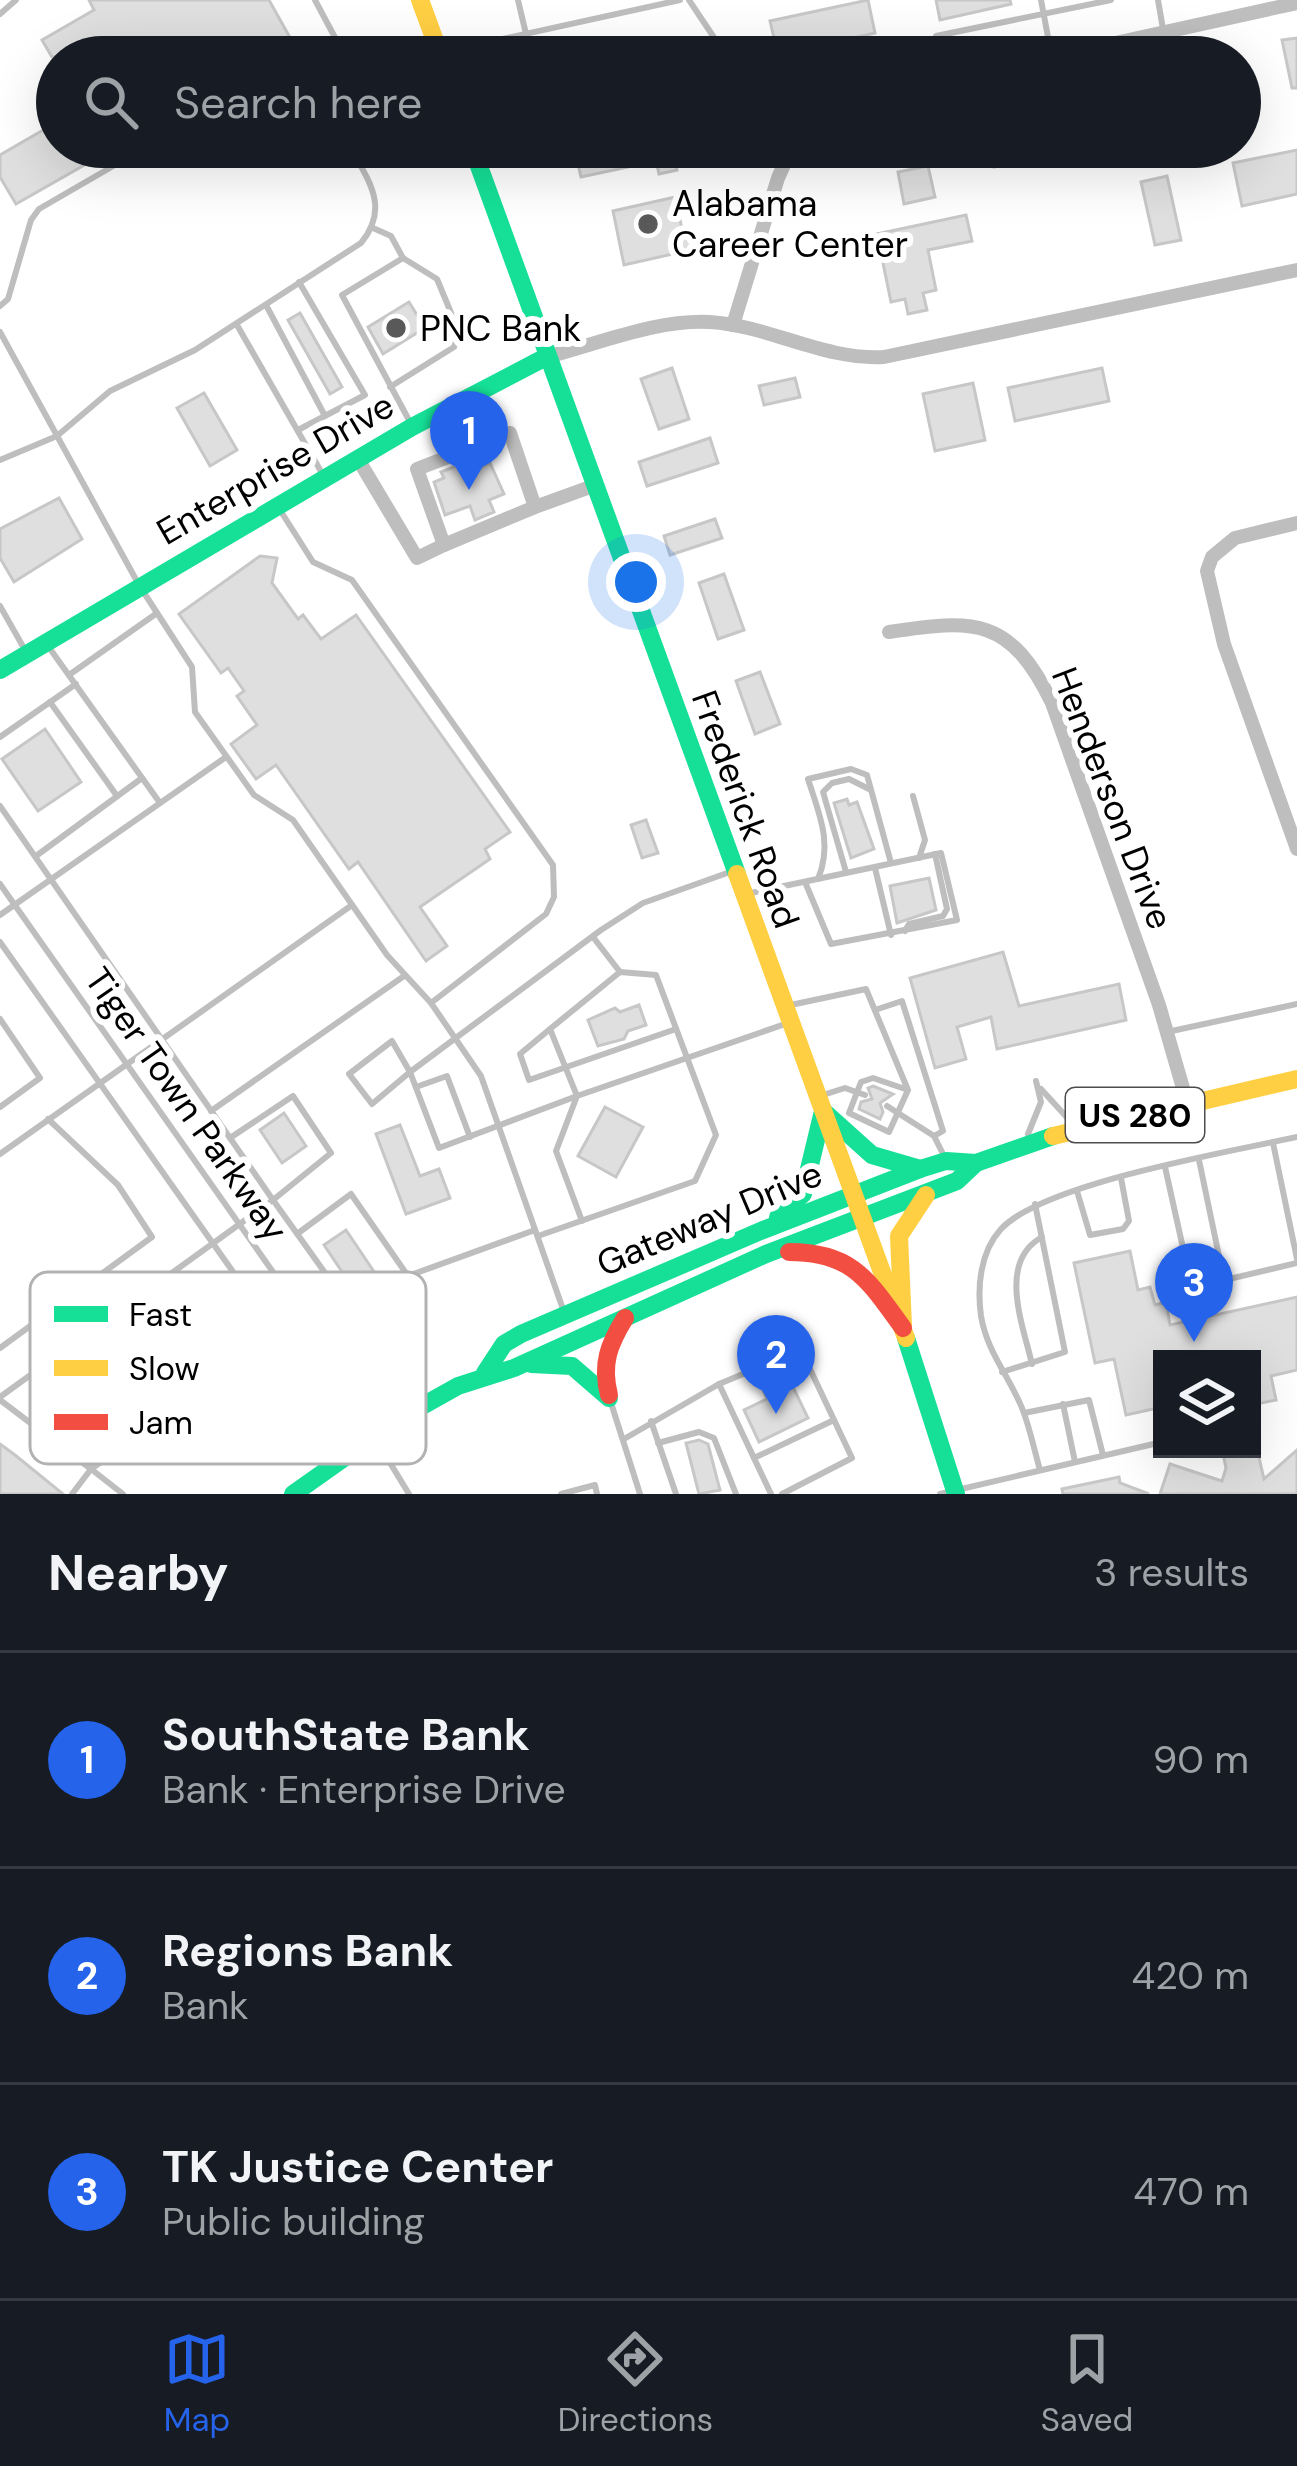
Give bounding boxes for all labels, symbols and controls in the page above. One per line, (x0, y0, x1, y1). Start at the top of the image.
search box (36, 36, 1261, 168)
icon: search (78, 69, 144, 135)
text: Search here (174, 73, 422, 132)
place label: Alabama Career Center (672, 180, 908, 268)
marker: Alabama Career Center (635, 211, 661, 237)
place label: PNC Bank (420, 305, 581, 352)
marker: PNC Bank (383, 315, 409, 341)
street label: Enterprise Drive (148, 382, 402, 555)
pin: 1 (430, 391, 508, 490)
your location (606, 552, 666, 612)
street label: Henderson Drive (1041, 661, 1184, 936)
street label: Frederick Road (681, 684, 810, 934)
street label: Tiger Town Parkway (74, 958, 299, 1250)
road number: US 280 (1066, 1088, 1204, 1142)
street label: Gateway Drive (589, 1150, 829, 1287)
pin: 3 (1155, 1243, 1233, 1342)
legend (30, 1272, 426, 1464)
text: Fast (129, 1293, 192, 1336)
pin: 2 (737, 1315, 815, 1414)
text: Slow (129, 1347, 200, 1390)
map controls (1153, 1350, 1261, 1458)
button: layers (1153, 1350, 1261, 1458)
text: Jam (129, 1401, 193, 1444)
text: Nearby (48, 1539, 229, 1606)
text: 3 results (1094, 1547, 1249, 1598)
text: SouthState Bank (162, 1705, 530, 1764)
text: 1 (80, 1734, 94, 1785)
text: 90 m (1153, 1734, 1249, 1785)
text: Bank · Enterprise Drive (162, 1764, 566, 1815)
text: Regions Bank (162, 1921, 453, 1980)
text: 2 (76, 1950, 98, 2001)
text: 420 m (1131, 1950, 1249, 2001)
text: Bank (162, 1980, 249, 2031)
text: TK Justice Center (162, 2137, 553, 2196)
text: 3 (75, 2166, 99, 2217)
text: 470 m (1133, 2166, 1249, 2217)
text: Public building (162, 2196, 425, 2247)
tab: Map (164, 2326, 230, 2441)
tab: Directions (558, 2326, 713, 2441)
tab: Saved (1041, 2326, 1133, 2441)

